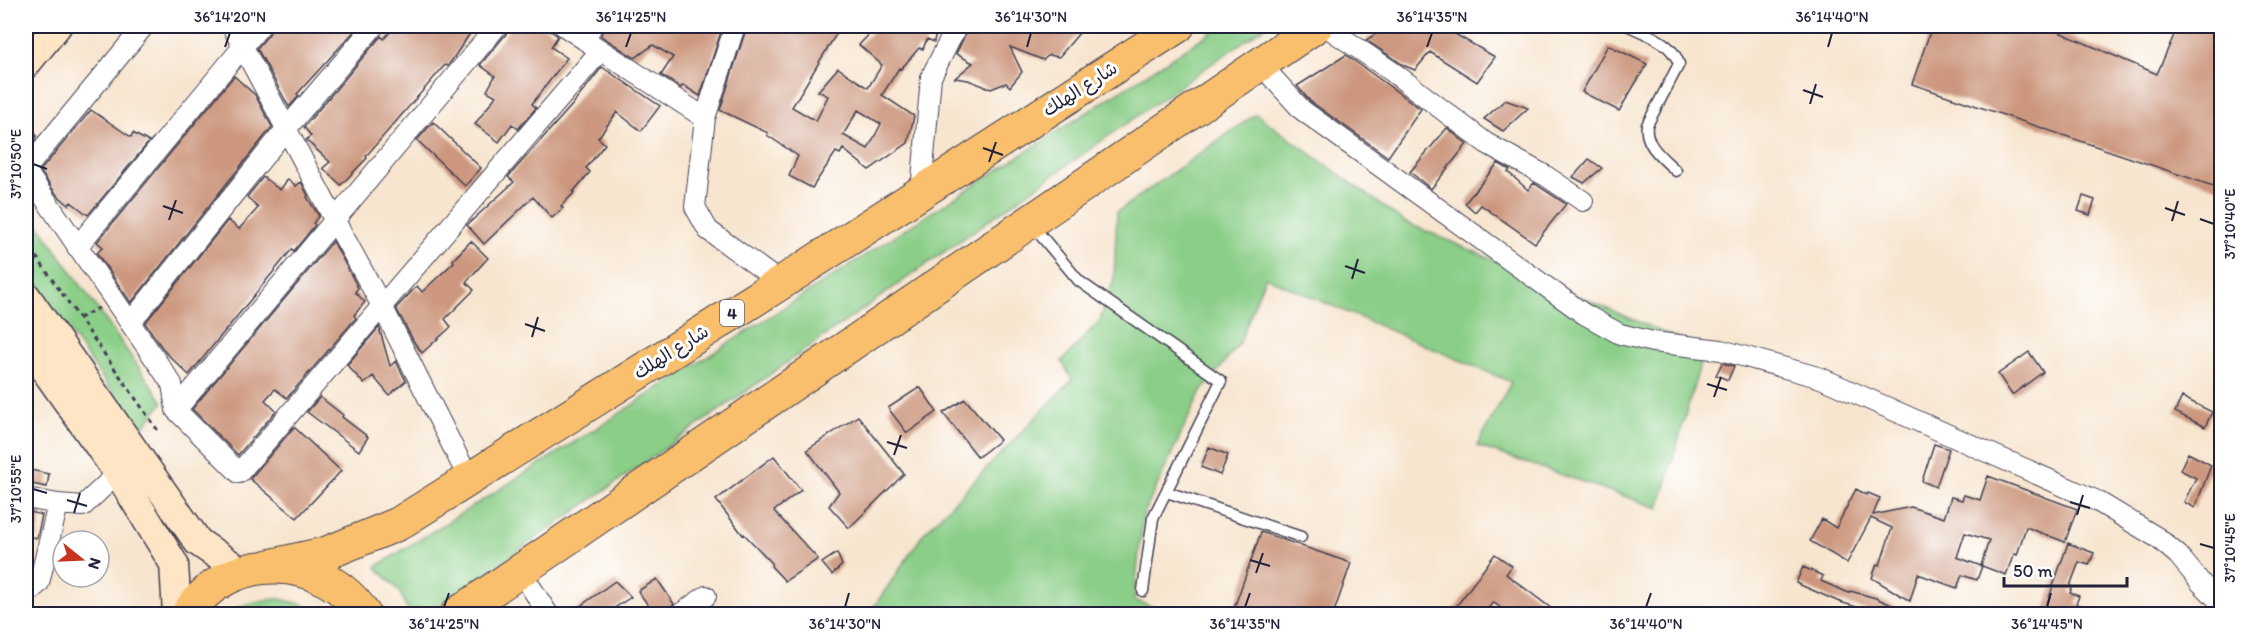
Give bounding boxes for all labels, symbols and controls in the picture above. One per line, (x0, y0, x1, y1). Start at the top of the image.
text: 36°14'20"N (194, 8, 266, 26)
text: 36°14'25"N (596, 8, 666, 26)
text: 36°14'30"N (995, 8, 1067, 26)
text: 36°14'35"N (1397, 8, 1467, 26)
text: 36°14'40"N (1795, 8, 1869, 26)
street label: شارع الهلك (1039, 57, 1122, 122)
text: 37°10'50"E (7, 129, 25, 199)
text: 37°10'40"E (2221, 188, 2239, 260)
road number: 4 (720, 300, 744, 326)
street label: شارع الهلك (629, 320, 713, 385)
text: 37°10'55"E (7, 455, 25, 523)
text: 37°10'45"E (2221, 513, 2239, 583)
north arrow (51, 529, 111, 589)
scale bar (2004, 550, 2127, 588)
text: N (84, 555, 105, 572)
text: 50 m (2013, 560, 2053, 582)
text: 36°14'25"N (409, 615, 479, 633)
text: 36°14'30"N (809, 615, 881, 633)
text: 36°14'35"N (1210, 615, 1280, 633)
text: 36°14'40"N (1609, 615, 1683, 633)
text: 36°14'45"N (2011, 615, 2083, 633)

